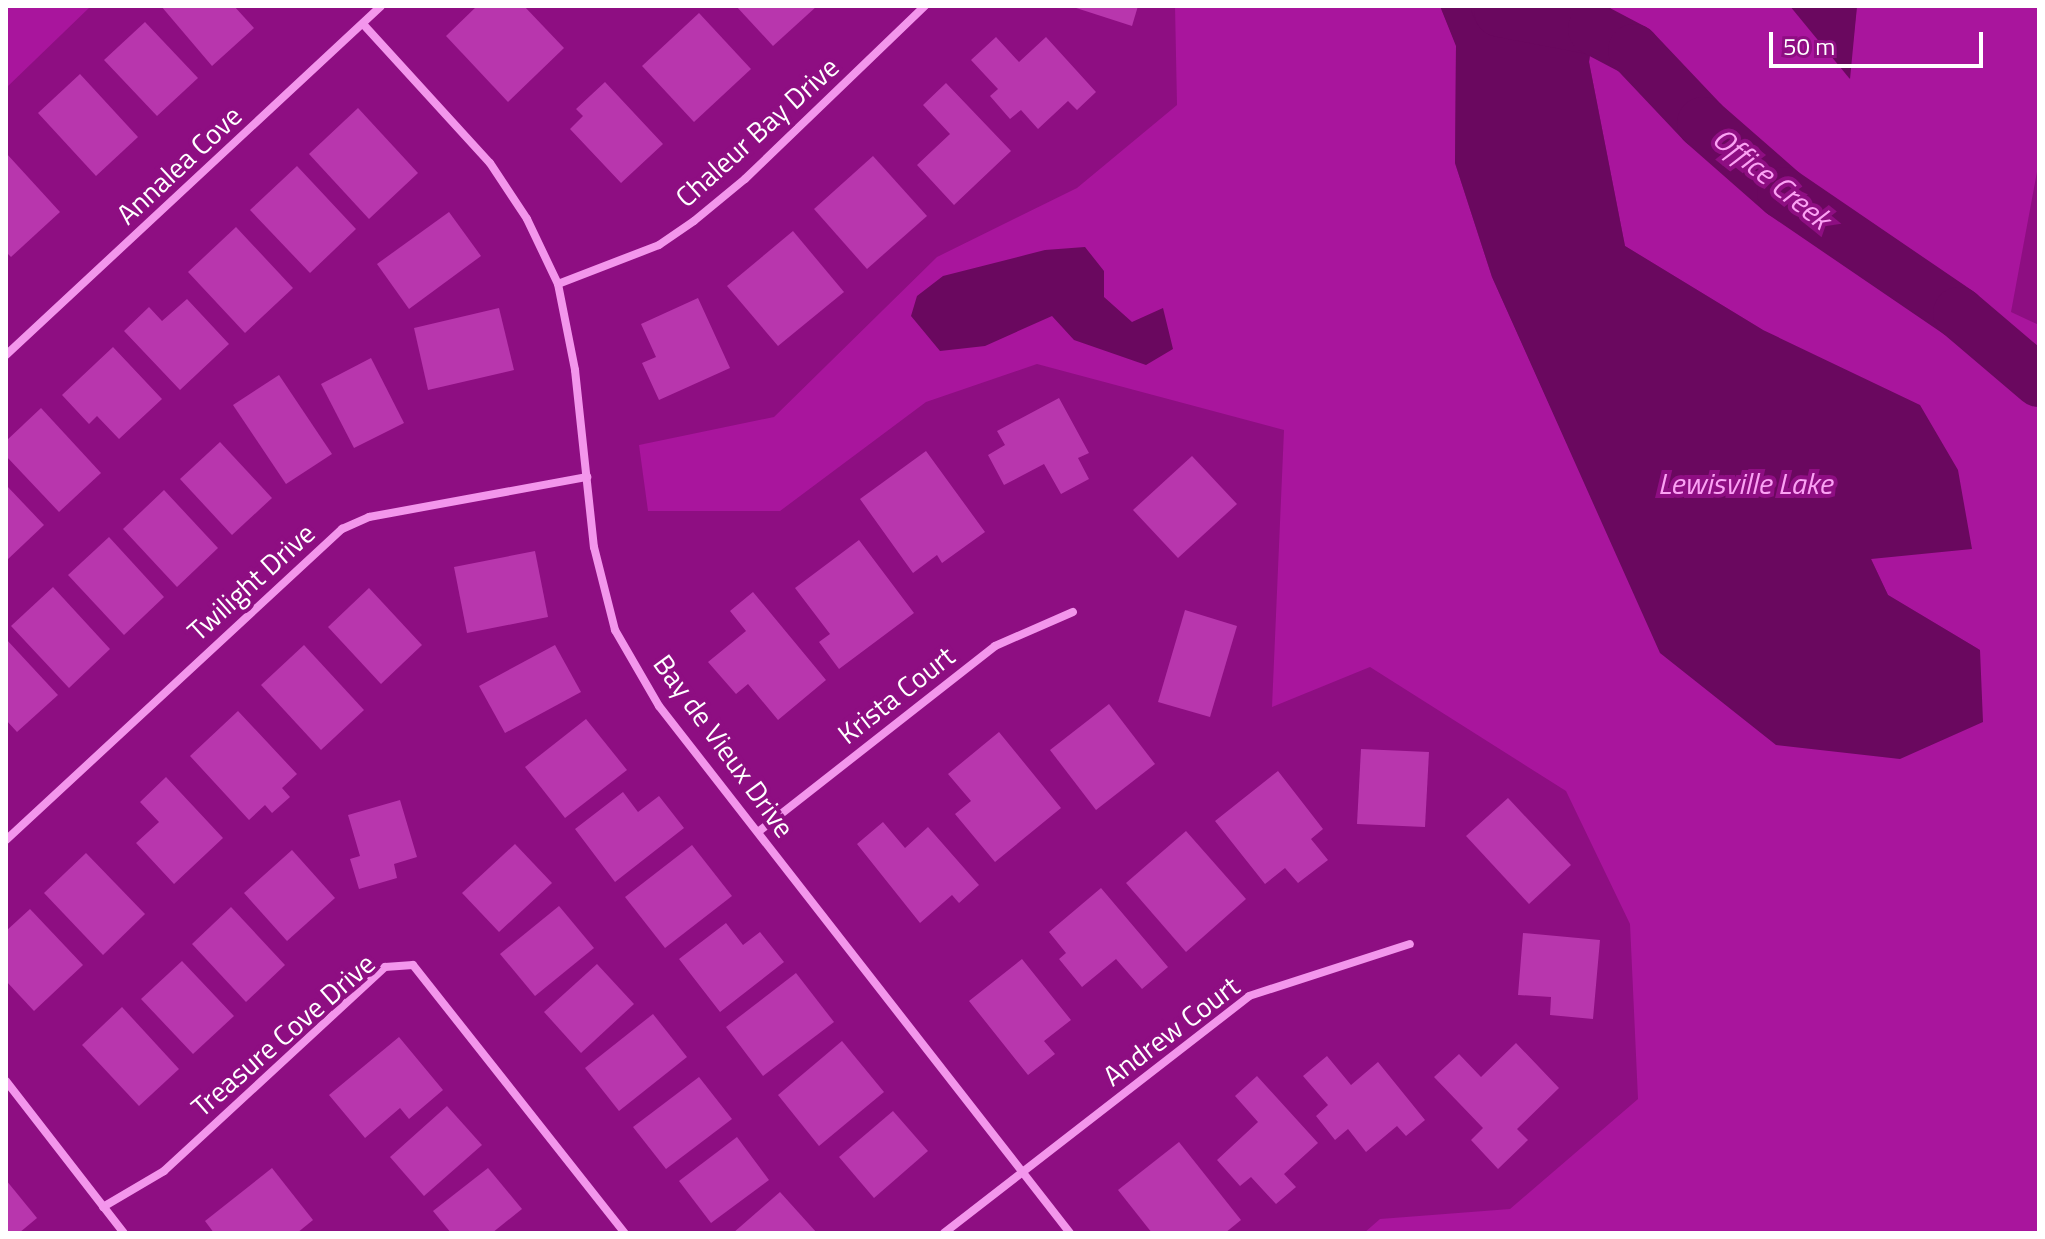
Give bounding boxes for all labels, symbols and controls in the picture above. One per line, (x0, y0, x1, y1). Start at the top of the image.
scale bar (1773, 16, 1987, 66)
text: 50 m (1783, 28, 1835, 64)
street label: Chaleur Bay Drive (669, 50, 845, 214)
street label: Annalea Cove (110, 99, 248, 231)
water label: Office Creek (1706, 120, 1838, 236)
water label: Lewisville Lake (1658, 465, 1832, 501)
street label: Twilight Drive (181, 516, 321, 648)
street label: Krista Court (831, 639, 961, 751)
street label: Bay de Vieux Drive (647, 648, 801, 844)
street label: Treasure Cove Drive (185, 946, 381, 1124)
street label: Andrew Court (1096, 969, 1246, 1093)

